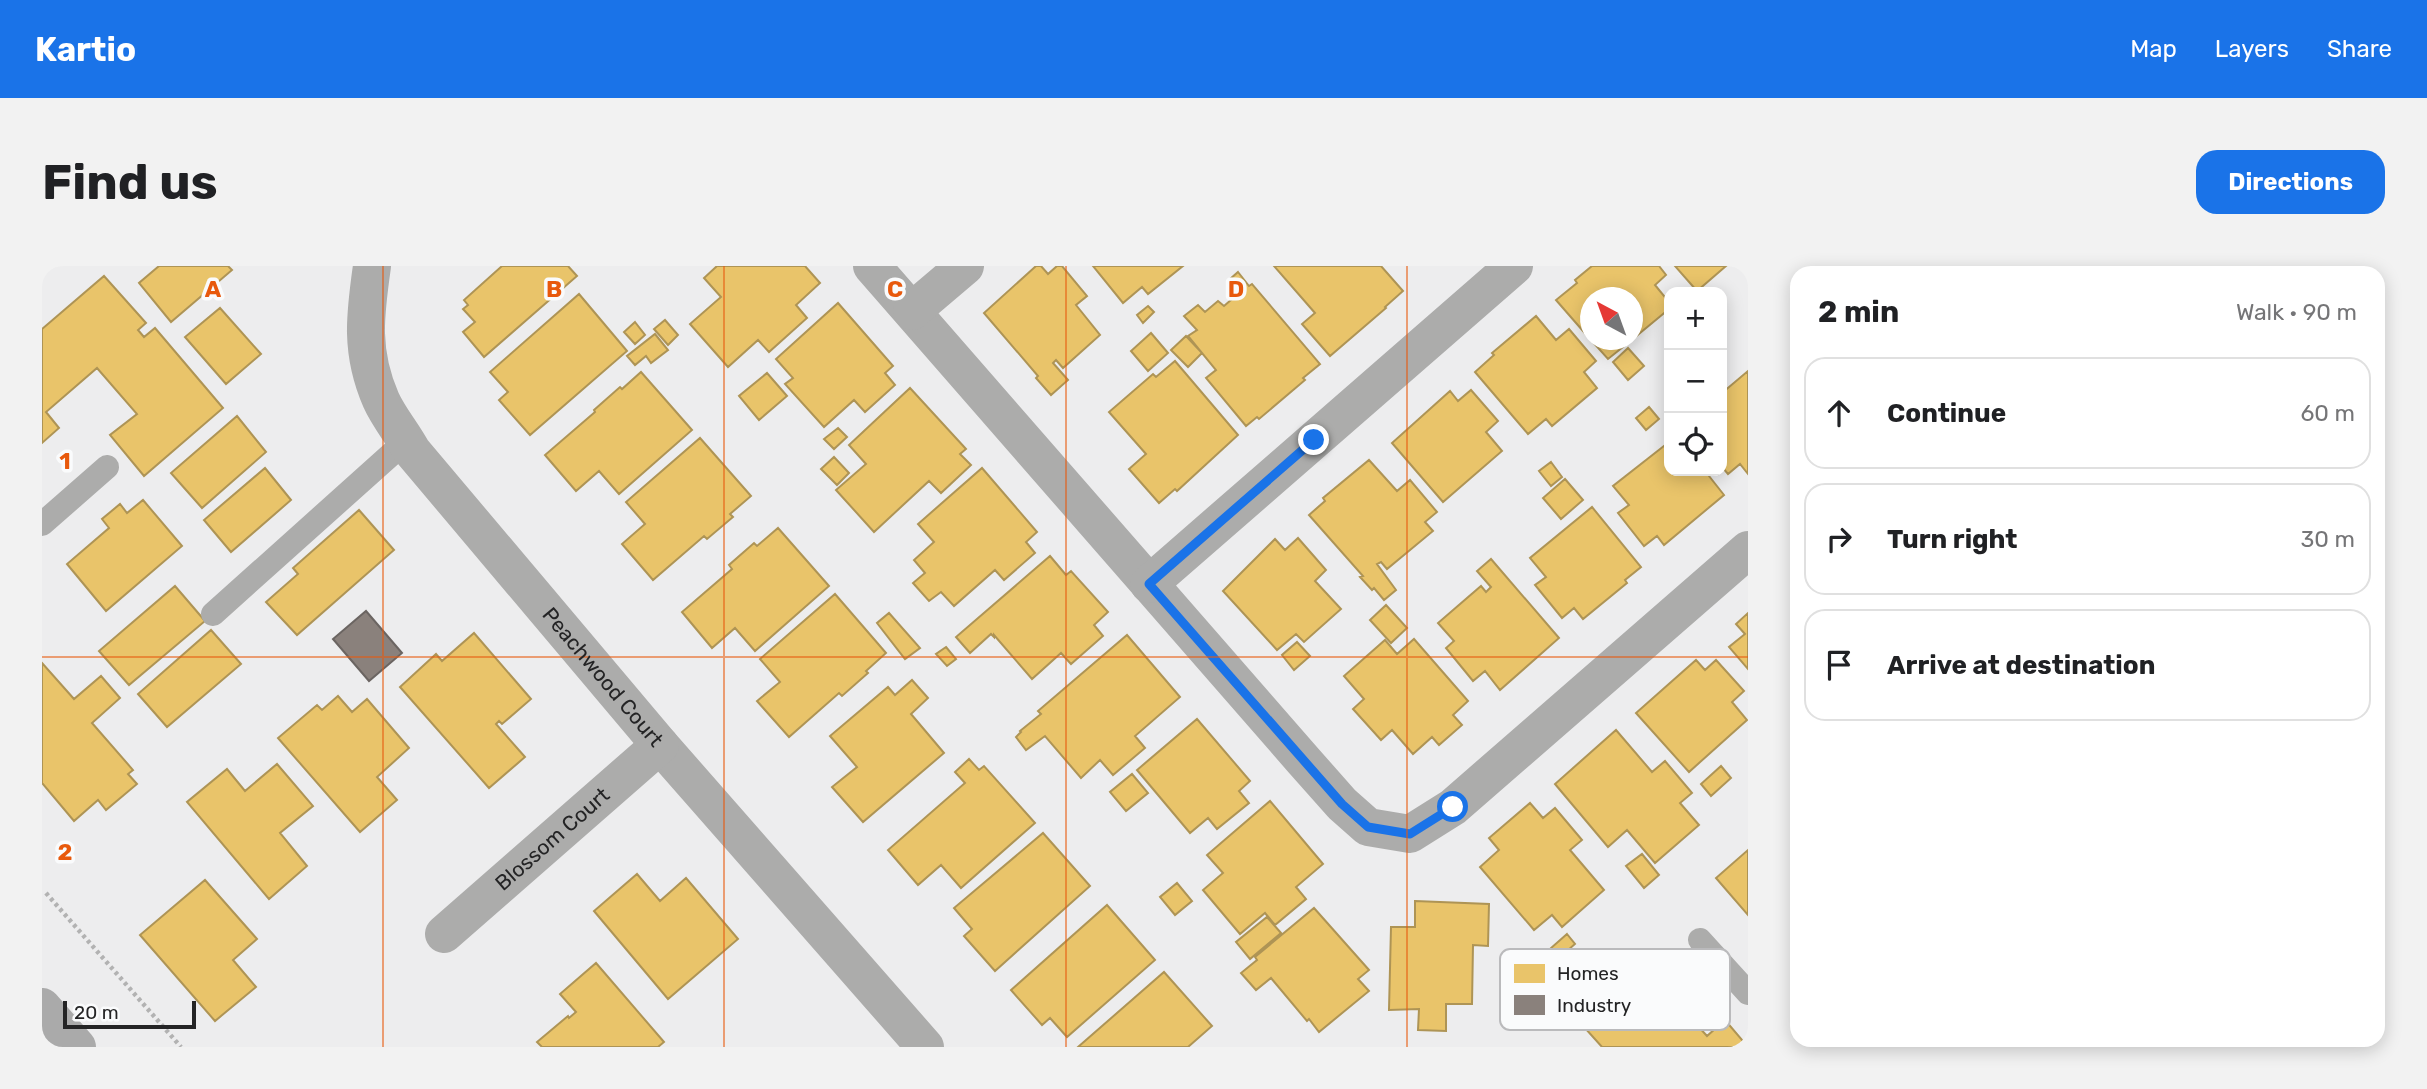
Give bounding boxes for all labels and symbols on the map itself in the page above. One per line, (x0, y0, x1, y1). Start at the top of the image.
text: A (205, 275, 222, 303)
text: B (546, 275, 562, 303)
text: C (887, 275, 903, 303)
text: D (1228, 275, 1244, 303)
north arrow (1580, 287, 1643, 350)
route end (1298, 424, 1329, 455)
text: 1 (59, 447, 71, 475)
street label: Peachwood Court (537, 602, 669, 751)
street label: Blossom Court (490, 782, 614, 895)
route start (1437, 791, 1468, 822)
text: 2 (58, 838, 72, 866)
legend (1500, 949, 1730, 1030)
text: Homes (1557, 962, 1619, 985)
text: Industry (1557, 994, 1631, 1017)
scale bar (63, 998, 196, 1030)

